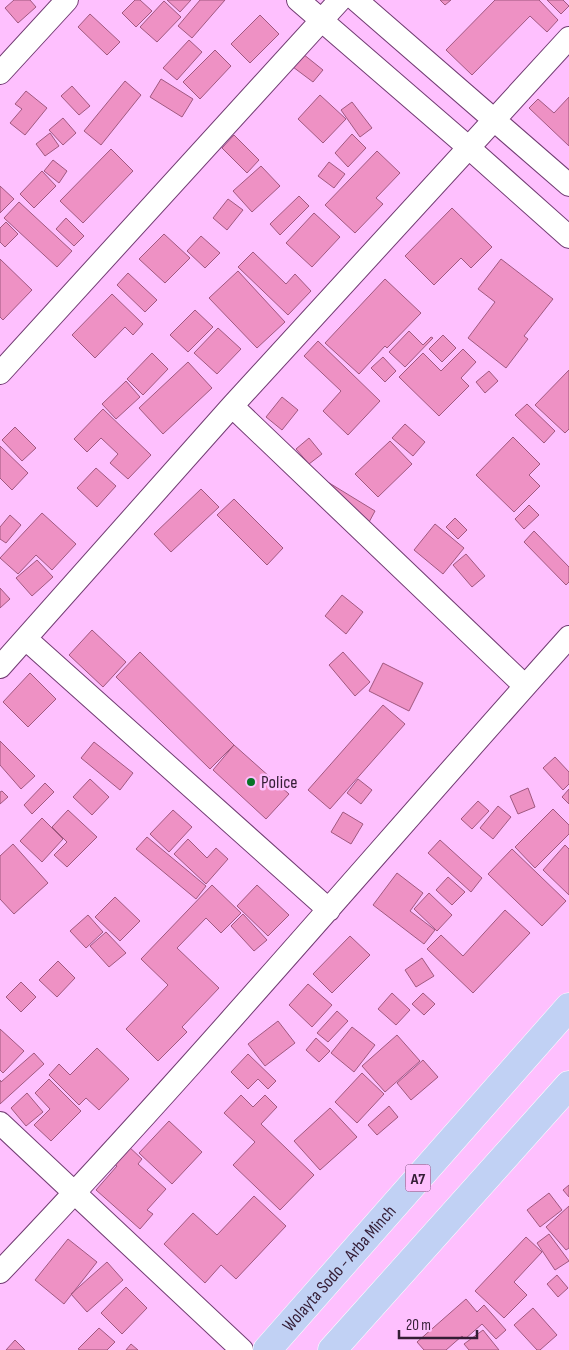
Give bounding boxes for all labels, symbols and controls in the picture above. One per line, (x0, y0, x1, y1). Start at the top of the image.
place label: Police (261, 772, 298, 793)
marker: Police (245, 776, 257, 788)
road number: A7 (406, 1164, 430, 1192)
street label: Wolayta Sodo - Arba Minch (278, 1201, 401, 1336)
scale bar (399, 1308, 476, 1340)
text: 20 m (406, 1316, 431, 1335)

